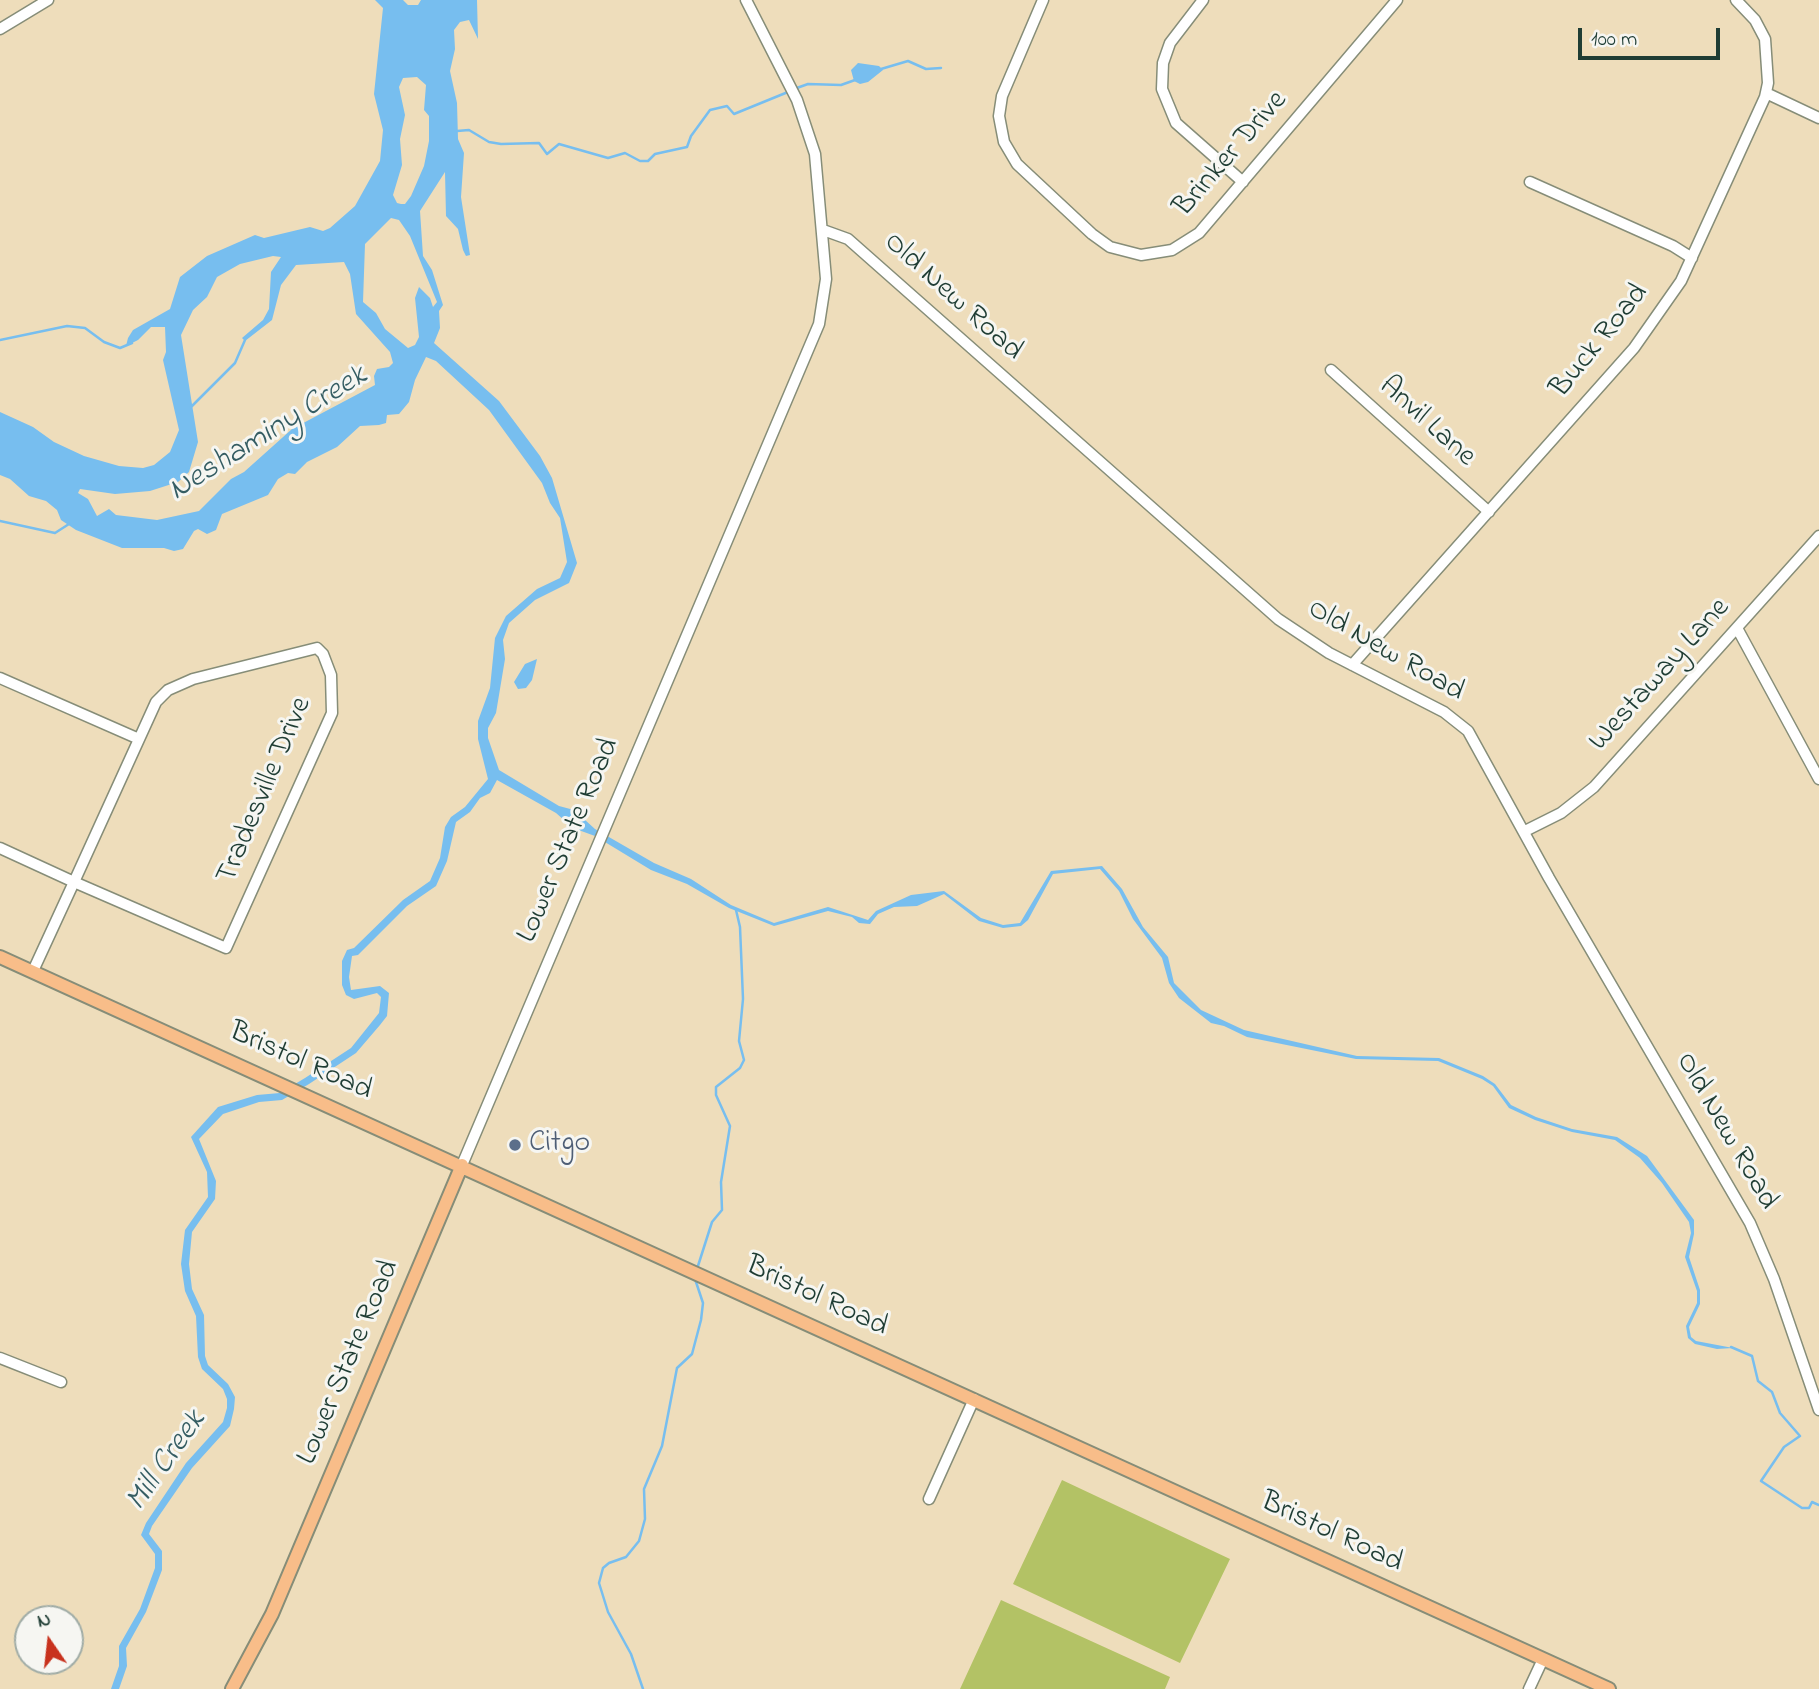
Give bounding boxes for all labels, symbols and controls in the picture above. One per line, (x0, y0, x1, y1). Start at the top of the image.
scale bar (1581, 14, 1723, 58)
text: 100 m (1591, 25, 1637, 55)
street label: Brinker Drive (1167, 84, 1297, 226)
street label: Old New Road (875, 226, 1029, 370)
street label: Buck Road (1544, 278, 1658, 406)
water label: Neshaminy Creek (163, 359, 375, 511)
street label: Anvil Lane (1370, 370, 1482, 476)
street label: Westaway Lane (1583, 592, 1739, 760)
street label: Old New Road (1300, 593, 1470, 711)
street label: Tradesville Drive (211, 692, 321, 890)
street label: Lower State Road (511, 733, 629, 949)
street label: Bristol Road (223, 1015, 377, 1111)
street label: Old New Road (1666, 1047, 1784, 1217)
place label: Citgo (529, 1127, 590, 1163)
marker: Citgo (507, 1137, 523, 1153)
street label: Bristol Road (739, 1249, 893, 1347)
street label: Lower State Road (291, 1255, 409, 1471)
water label: Mill Creek (120, 1404, 216, 1520)
street label: Bristol Road (1254, 1485, 1408, 1583)
north arrow (14, 1605, 84, 1675)
text: N (35, 1606, 54, 1636)

